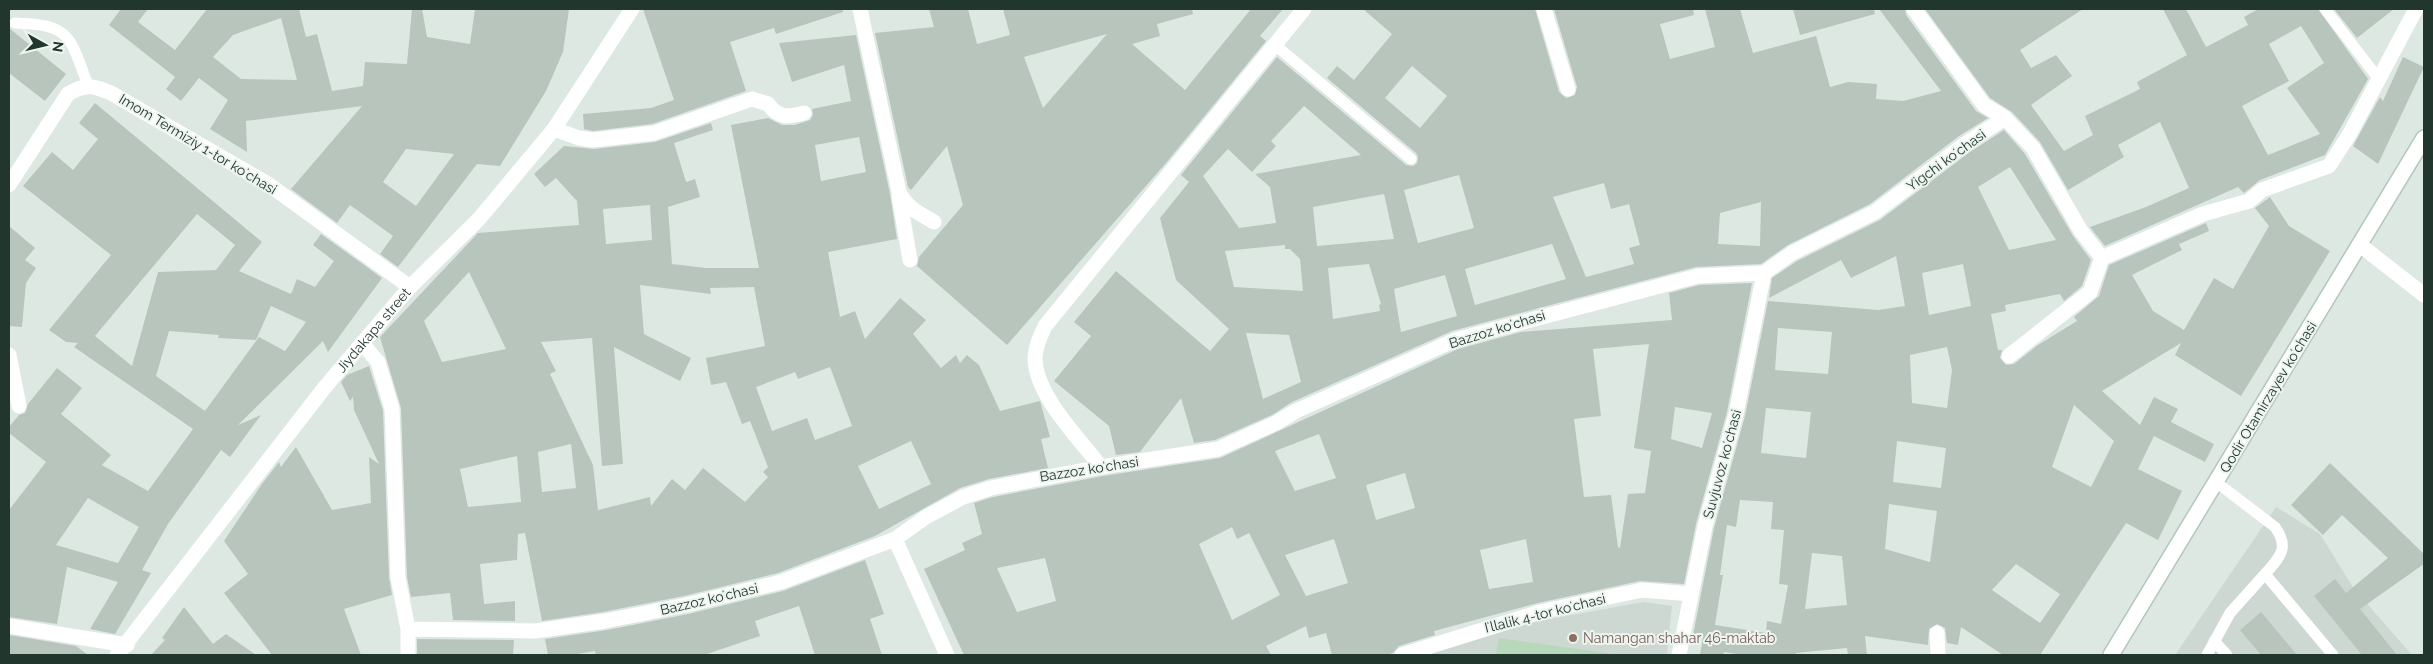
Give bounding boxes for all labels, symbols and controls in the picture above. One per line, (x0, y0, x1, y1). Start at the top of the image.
north arrow (20, 20, 70, 70)
text: N (49, 40, 67, 53)
street label: Imom Termiziy 1-tor koʻchasi (116, 91, 280, 197)
street label: Yigchi koʻchasi (1903, 126, 1989, 194)
street label: Jiydakapa street (333, 284, 414, 375)
street label: Bazzoz koʻchasi (1447, 307, 1547, 351)
street label: Qodir Otamirzayev koʻchasi (2216, 319, 2320, 475)
street label: Suvjuvoz koʻchasi (1700, 408, 1744, 520)
street label: Bazzoz koʻchasi (1038, 453, 1140, 485)
street label: Bazzoz koʻchasi (658, 580, 760, 618)
street label: Iʻllalik 4-tor koʻchasi (1483, 590, 1607, 636)
place label: Namangan shahar 46-maktab (1583, 630, 1776, 646)
marker: Namangan shahar 46-maktab (1567, 632, 1579, 644)

